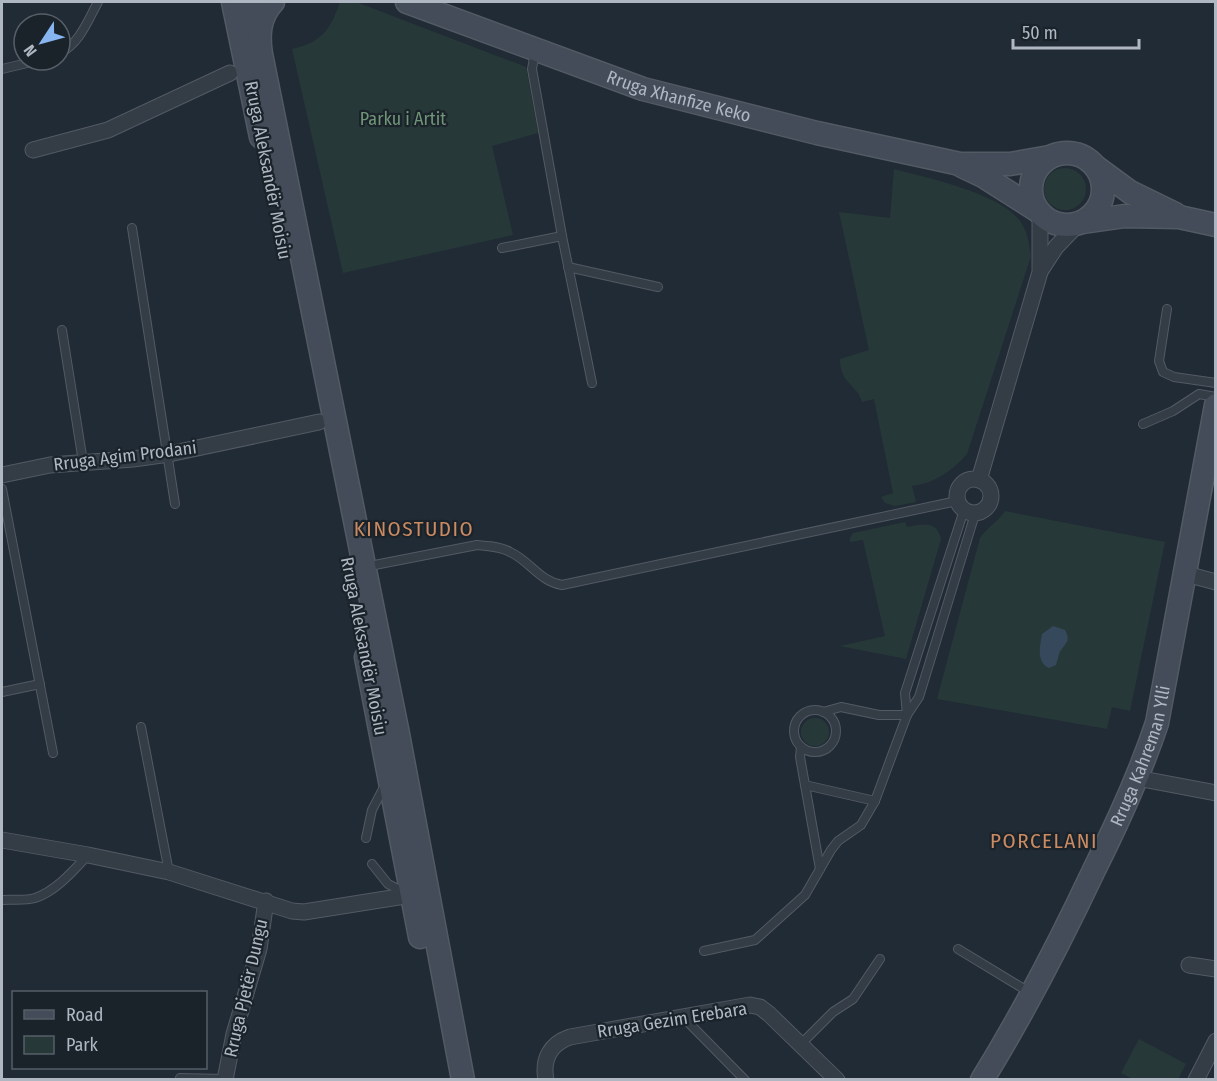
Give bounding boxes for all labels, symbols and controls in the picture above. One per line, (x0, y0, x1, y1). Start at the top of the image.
north arrow (12, 12, 72, 72)
scale bar (1013, 12, 1139, 50)
text: 50 m (1022, 22, 1058, 44)
text: N (20, 41, 41, 60)
street label: Rruga Xhanfize Keko (604, 66, 753, 127)
street label: Rruga Aleksandër Moisiu (240, 79, 296, 261)
park label: Parku i Artit (360, 108, 446, 130)
street label: Rruga Agim Prodani (52, 436, 198, 476)
district label: KINOSTUDIO (354, 516, 474, 542)
street label: Rruga Aleksandër Moisiu (336, 555, 392, 737)
street label: Rruga Kahreman Ylli (1106, 684, 1175, 830)
district label: PORCELANI (990, 828, 1098, 854)
street label: Rruga Pjetër Dungu (219, 917, 273, 1059)
legend (12, 991, 207, 1069)
street label: Rruga Gezim Erebara (596, 997, 749, 1043)
text: Road (66, 1004, 103, 1026)
text: Park (66, 1034, 99, 1056)

